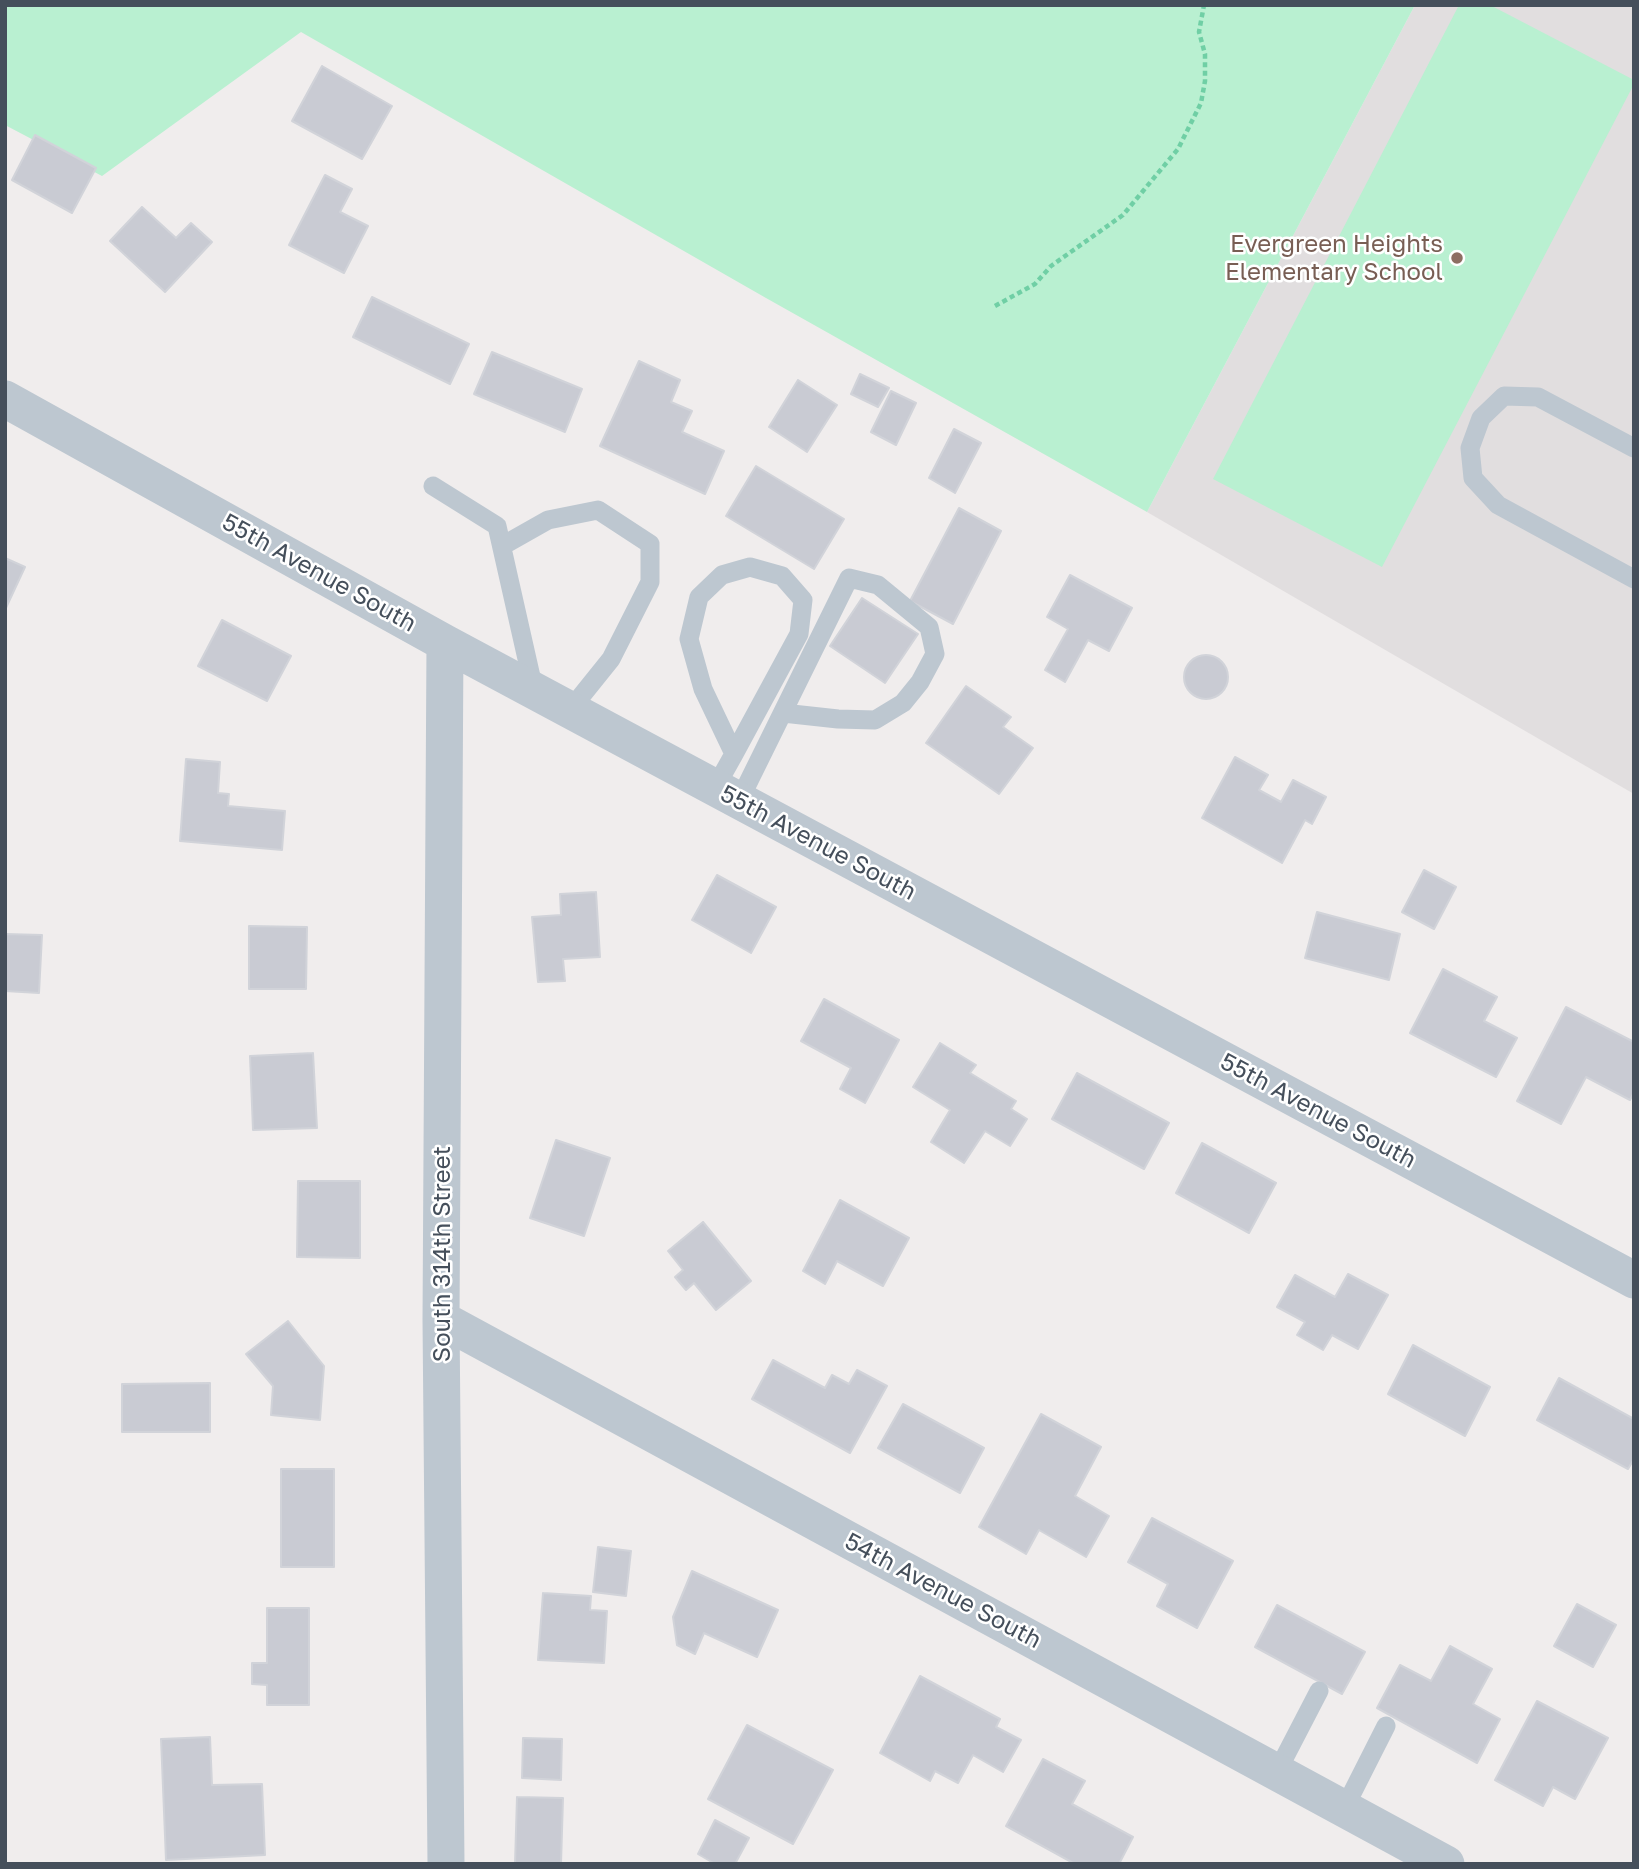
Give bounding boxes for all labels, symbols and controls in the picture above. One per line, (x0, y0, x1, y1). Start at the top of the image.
place label: Evergreen Heights Elementary School (1225, 230, 1443, 286)
marker: Evergreen Heights Elementary School (1449, 250, 1465, 266)
street label: 55th Avenue South (217, 508, 421, 638)
street label: 55th Avenue South (715, 779, 921, 907)
street label: 55th Avenue South (1215, 1047, 1421, 1175)
street label: South 314th Street (428, 1146, 456, 1362)
street label: 54th Avenue South (840, 1527, 1046, 1655)

